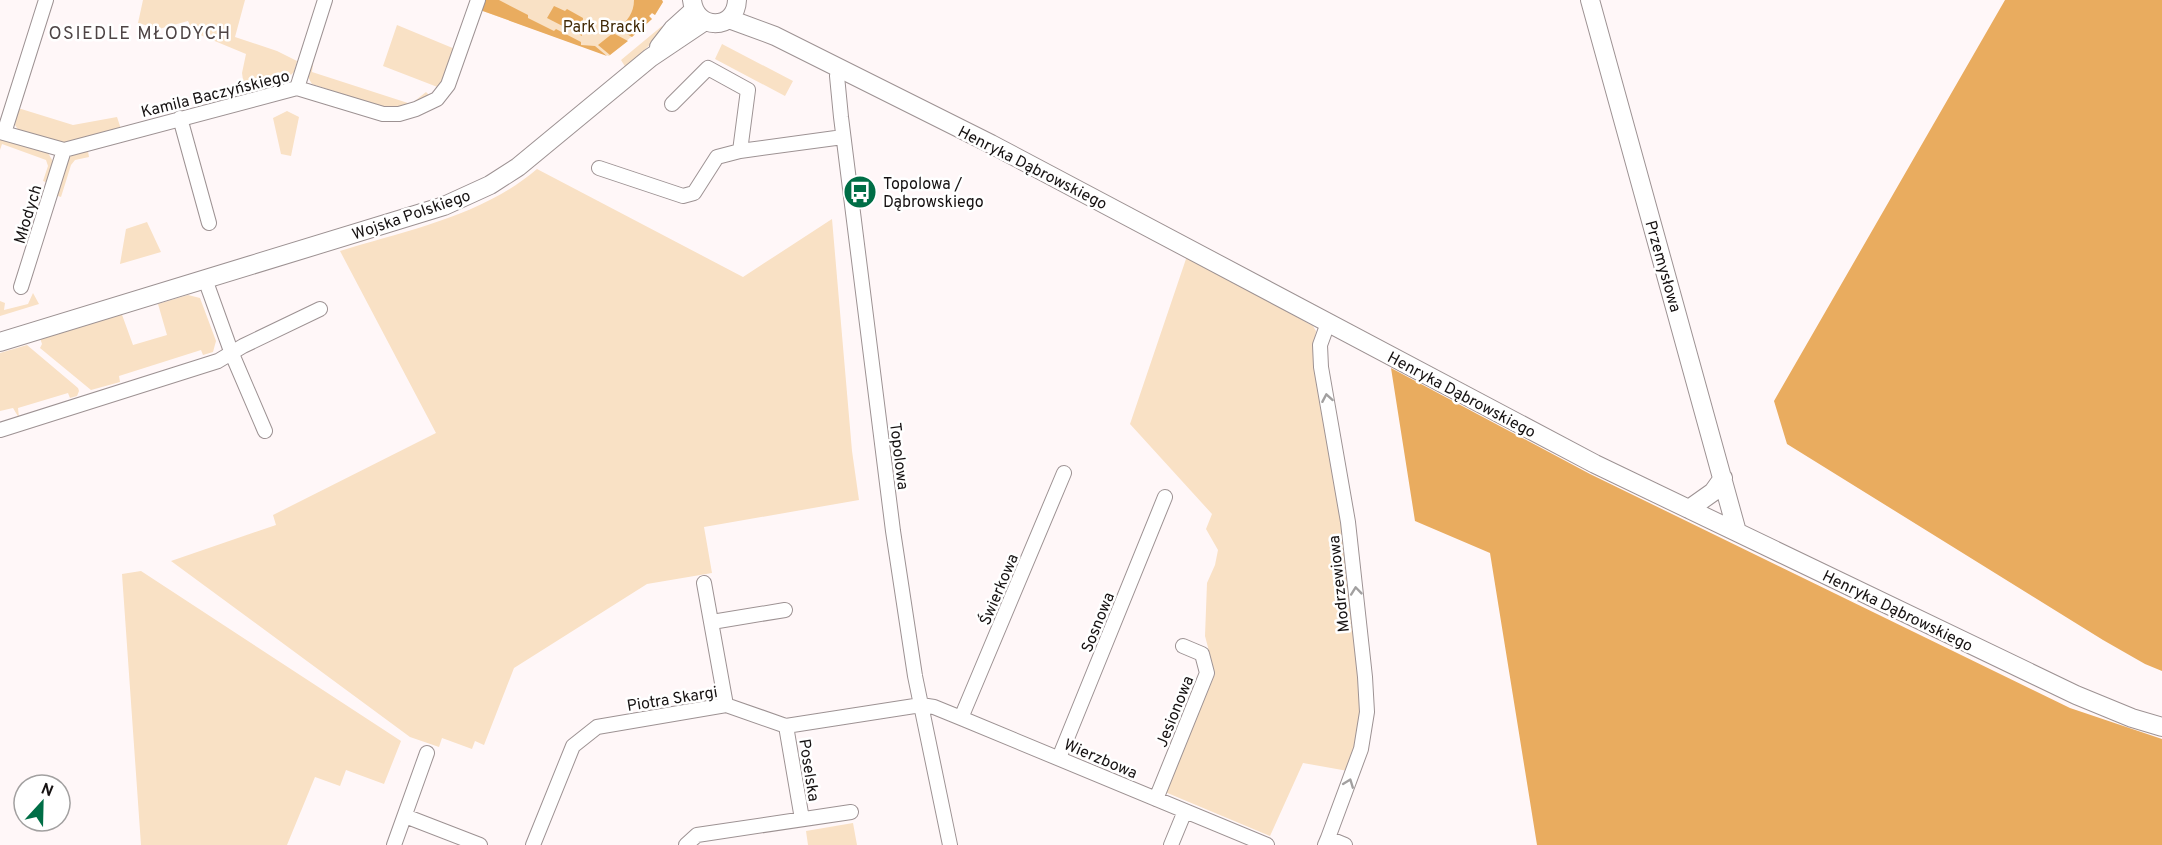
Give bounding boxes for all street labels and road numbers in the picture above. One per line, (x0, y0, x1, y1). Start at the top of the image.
street label: Kamila Baczyńskiego (139, 67, 292, 123)
street label: Henryka Dąbrowskiego (954, 122, 1110, 215)
street label: Młodych (10, 183, 47, 247)
street label: Wojska Polskiego (350, 186, 474, 246)
street label: Przemysłowa (1639, 218, 1685, 315)
street label: Henryka Dąbrowskiego (1384, 348, 1539, 443)
street label: Topolowa (884, 421, 912, 491)
street label: Modrzewiowa (1325, 534, 1355, 633)
street label: Świerkowa (974, 550, 1024, 629)
street label: Henryka Dąbrowskiego (1819, 567, 1976, 657)
street label: Sosnowa (1078, 590, 1120, 656)
street label: Jesionowa (1152, 673, 1199, 750)
street label: Piotra Skargi (626, 683, 719, 717)
street label: Wierzbowa (1060, 735, 1140, 784)
street label: Poselska (793, 738, 823, 803)

